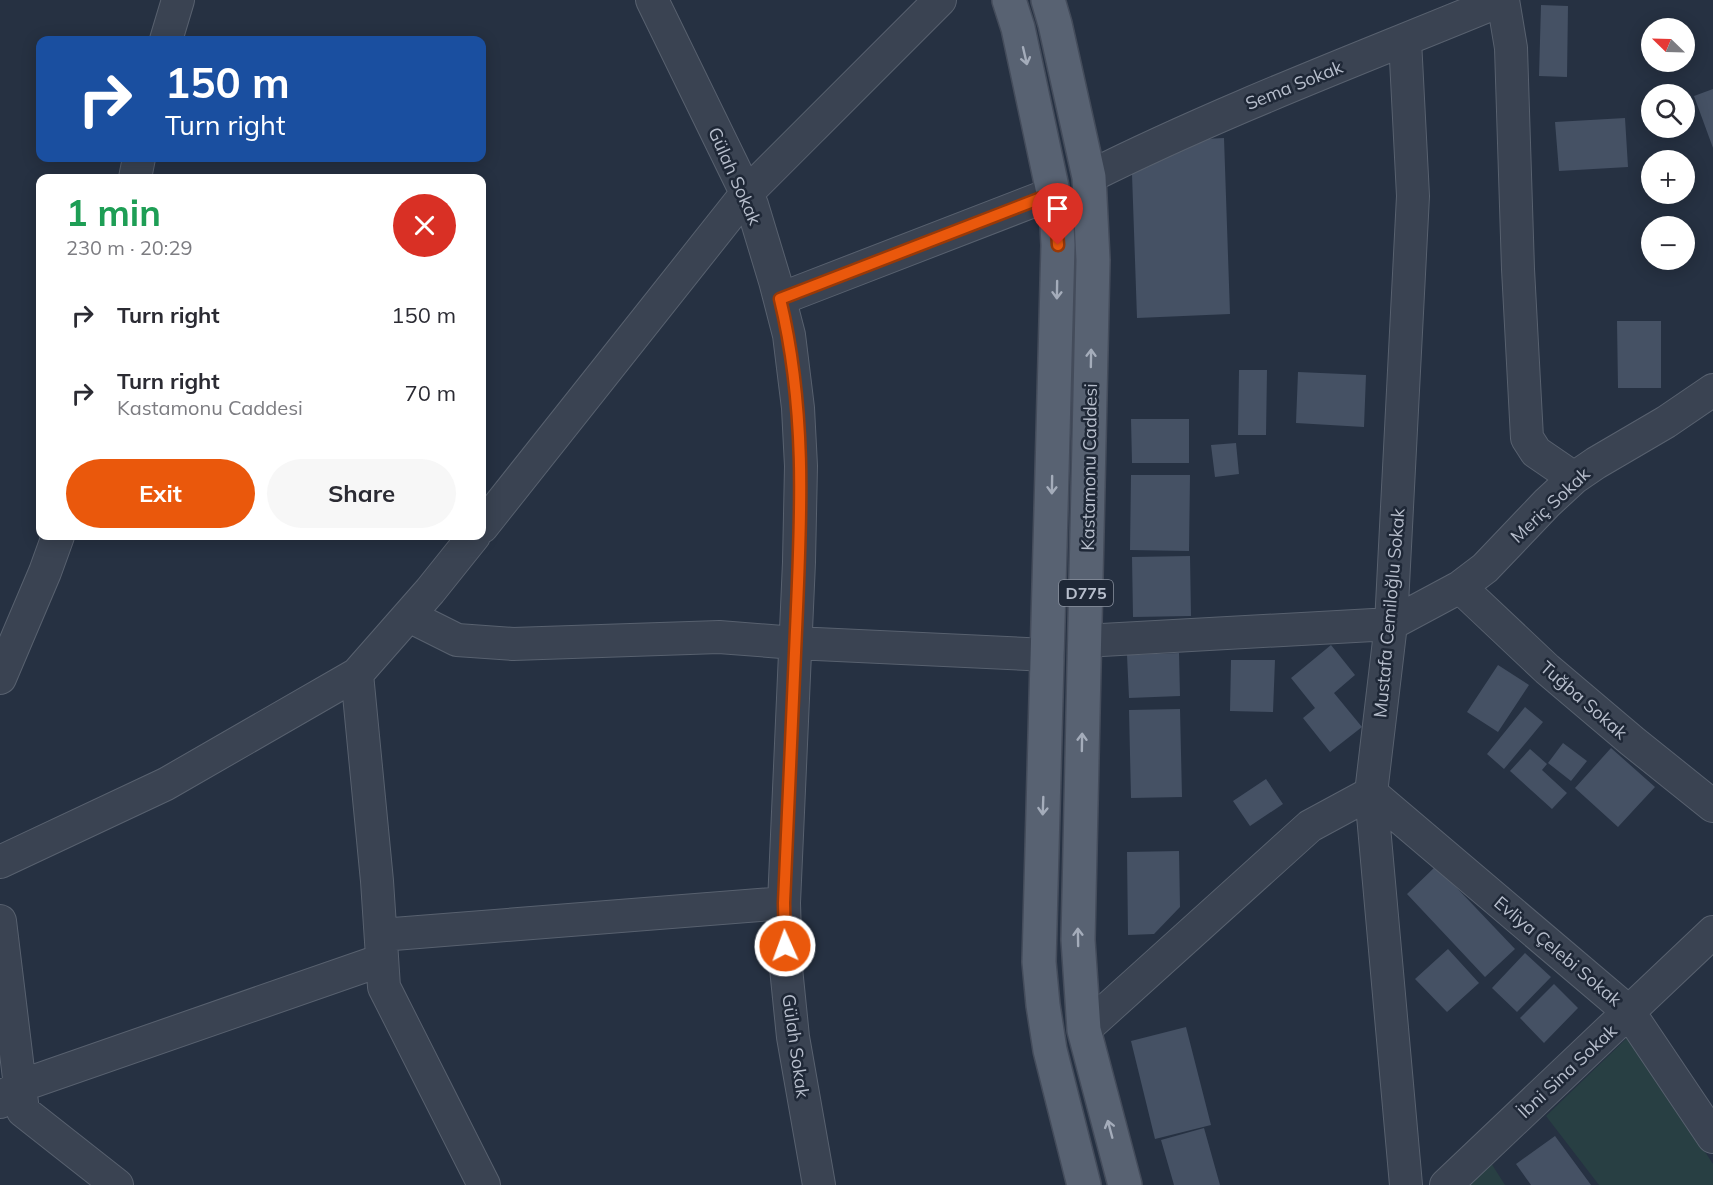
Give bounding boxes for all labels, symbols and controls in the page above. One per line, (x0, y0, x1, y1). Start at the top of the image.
north arrow (1641, 18, 1695, 72)
map controls (1641, 18, 1695, 270)
one-way arrow (1019, 47, 1031, 66)
street label: Sema Sokak (1242, 55, 1347, 115)
text: 150 m (165, 56, 290, 109)
icon: right (66, 60, 144, 138)
button: search (1641, 84, 1695, 138)
text: Turn right (165, 108, 285, 142)
street label: Gülah Sokak (703, 124, 767, 229)
button: + (1641, 150, 1695, 204)
pin (1032, 183, 1083, 245)
text: 1 min (66, 190, 161, 235)
icon: arrive (1041, 192, 1074, 225)
button: close (393, 194, 456, 257)
button: − (1641, 216, 1695, 270)
text: 230 m · 20:29 (66, 235, 192, 260)
one-way arrow (1051, 280, 1063, 300)
icon: right (66, 299, 99, 332)
text: Turn right (117, 301, 220, 329)
text: 150 m (391, 301, 456, 329)
one-way arrow (1085, 349, 1097, 369)
text: Turn right (117, 367, 220, 395)
icon: right (66, 377, 99, 410)
text: 70 m (405, 379, 456, 407)
street label: Kastamonu Caddesi (1076, 383, 1102, 551)
text: Kastamonu Caddesi (117, 395, 303, 420)
button: Exit (66, 459, 255, 528)
button: Share (267, 459, 456, 528)
street label: Meriç Sokak (1505, 462, 1595, 548)
one-way arrow (1046, 475, 1058, 494)
street label: Mustafa Cemiloğlu Sokak (1368, 507, 1410, 719)
road number: D775 (1059, 580, 1113, 606)
street label: Tuğba Sokak (1536, 656, 1633, 745)
one-way arrow (1076, 733, 1088, 753)
one-way arrow (1038, 795, 1049, 815)
street label: Evliya Çelebi Sokak (1490, 891, 1627, 1012)
position arrow (753, 914, 817, 978)
one-way arrow (1072, 928, 1084, 948)
street label: Gülah Sokak (777, 993, 815, 1100)
street label: İbni Sina Sokak (1513, 1019, 1622, 1123)
one-way arrow (1104, 1119, 1116, 1138)

